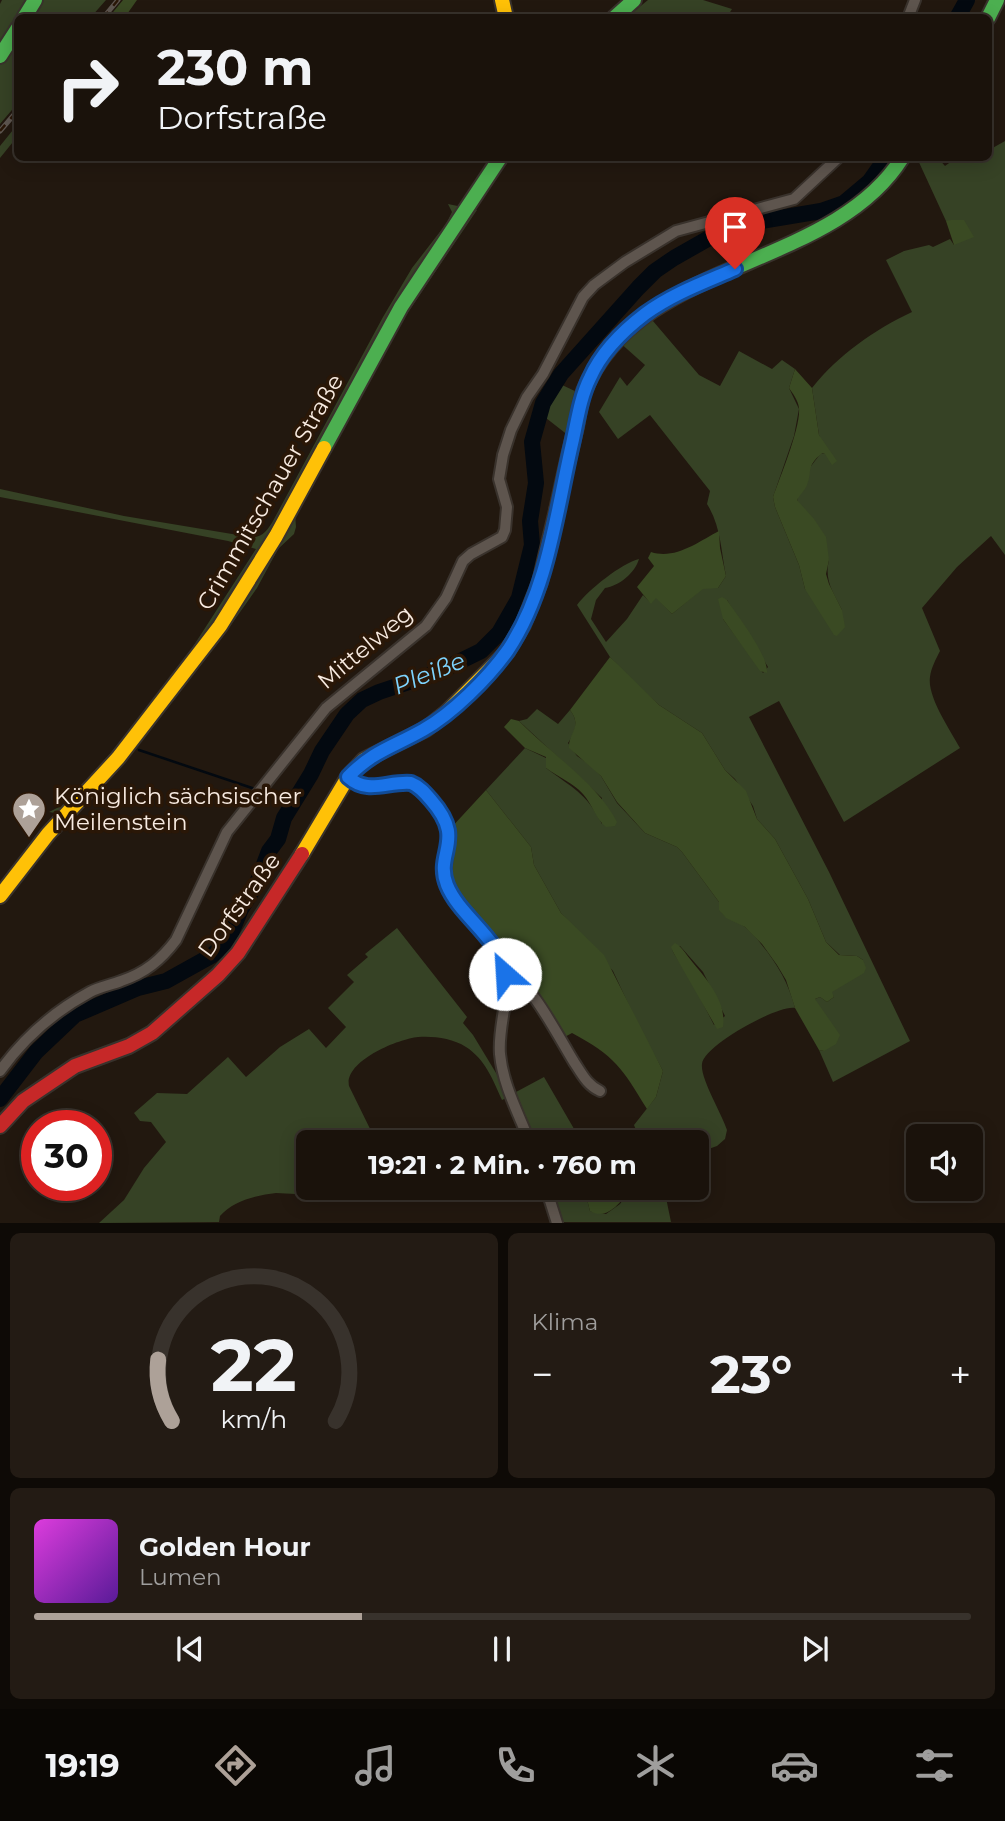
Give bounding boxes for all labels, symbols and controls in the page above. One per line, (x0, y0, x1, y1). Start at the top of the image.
text: 230 m (157, 38, 313, 97)
icon: right (42, 42, 133, 133)
text: Dorfstraße (157, 98, 327, 137)
pin (705, 197, 765, 269)
icon: arrive (716, 208, 754, 246)
street label: Crimmitschauer Straße (191, 369, 349, 615)
street label: Mittelweg (312, 599, 418, 695)
water label: Pleiße (389, 645, 469, 701)
place label: Königlich sächsischer Meilenstein (54, 782, 302, 836)
place icon: Königlich sächsischer Meilenstein (10, 790, 48, 839)
street label: Dorfstraße (192, 847, 286, 963)
position arrow (468, 937, 542, 1011)
speed limit sign: 30 (21, 1110, 112, 1201)
map controls (906, 1124, 983, 1201)
button: sound (906, 1124, 983, 1201)
text: 19:21 · 2 Min. · 760 m (368, 1149, 637, 1181)
text: Klima (532, 1308, 598, 1336)
text: 22 (211, 1322, 297, 1410)
text: 23° (710, 1343, 792, 1406)
text: − (532, 1351, 553, 1398)
text: + (949, 1351, 971, 1398)
text: km/h (220, 1404, 287, 1434)
text: Golden Hour (139, 1531, 311, 1563)
text: Lumen (139, 1563, 222, 1591)
icon: previous (171, 1630, 209, 1668)
icon: pause (483, 1630, 521, 1668)
icon: next (796, 1630, 834, 1668)
icon: directions (211, 1741, 260, 1790)
icon: music (351, 1741, 400, 1790)
icon: phone (491, 1741, 540, 1790)
icon: climate (631, 1741, 680, 1790)
icon: car (770, 1741, 819, 1790)
icon: filters (910, 1741, 959, 1790)
text: 19:19 (45, 1746, 120, 1785)

